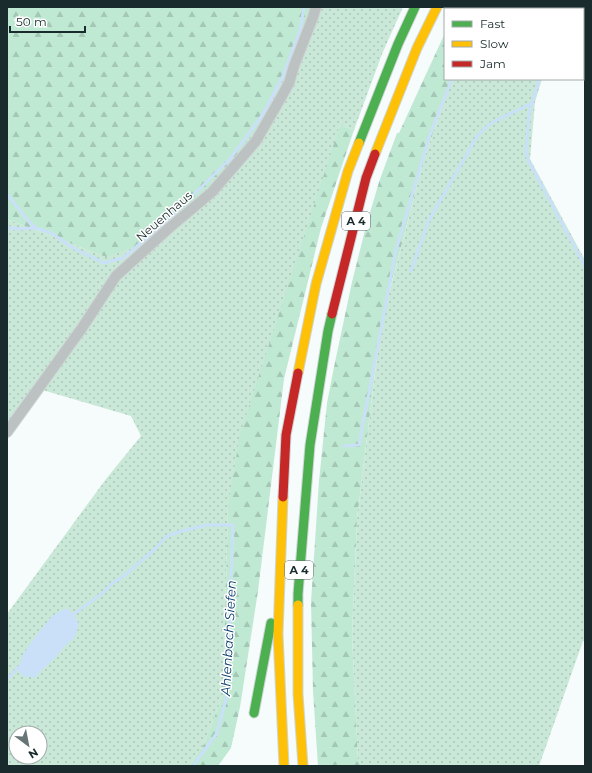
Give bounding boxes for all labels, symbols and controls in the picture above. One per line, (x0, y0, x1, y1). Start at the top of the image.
scale bar (10, 8, 85, 34)
legend (444, 8, 584, 80)
text: 50 m (16, 14, 47, 29)
text: Fast (480, 16, 505, 31)
text: Slow (480, 36, 509, 51)
text: Jam (479, 56, 506, 71)
street label: Neuenhaus (133, 187, 195, 244)
road number: A 4 (342, 212, 370, 230)
road number: A 4 (285, 561, 313, 579)
water label: Ahlenbach Siefen (217, 580, 239, 697)
north arrow (8, 725, 48, 765)
text: N (26, 745, 41, 762)

